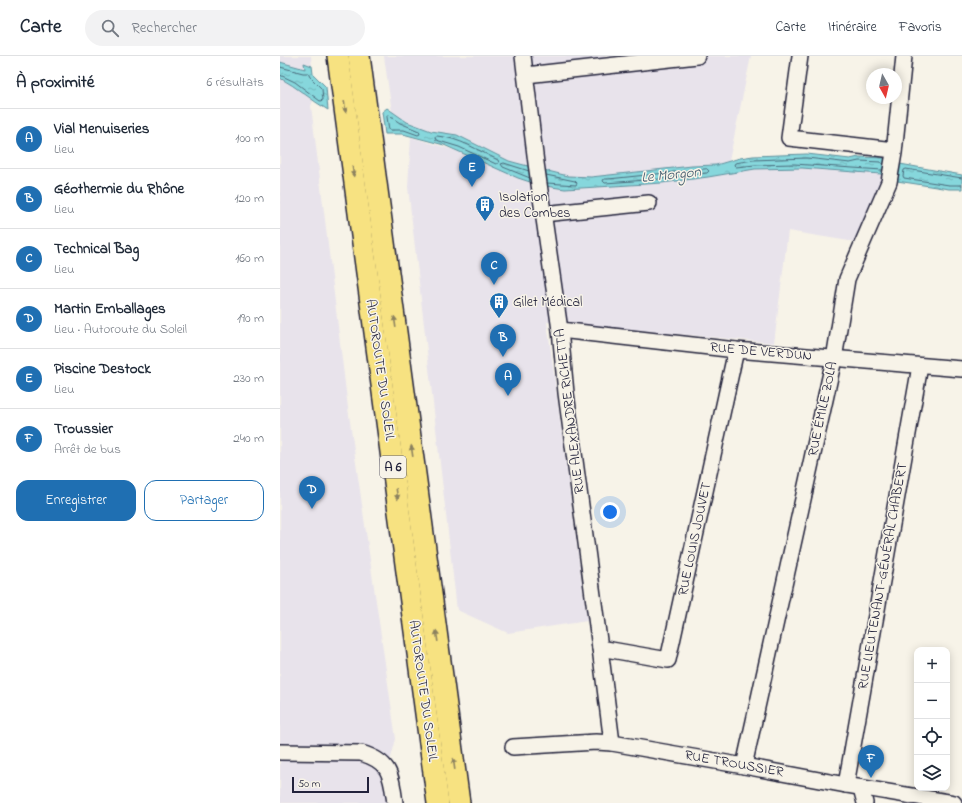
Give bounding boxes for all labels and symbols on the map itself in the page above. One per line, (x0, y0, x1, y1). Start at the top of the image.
north arrow (866, 68, 902, 104)
one-way arrow (342, 101, 348, 113)
pin: E (459, 154, 485, 187)
water label: Le Morgon (640, 161, 702, 190)
one-way arrow (350, 165, 356, 177)
place label: Isolation des Combes (499, 187, 570, 224)
building icon: Isolation des Combes (474, 194, 496, 222)
pin: C (481, 252, 507, 285)
building icon: Gilet Médical (488, 291, 510, 319)
place label: Gilet Médical (513, 292, 582, 313)
street label: AUTOROUTE DU SOLEIL (360, 298, 400, 443)
one-way arrow (392, 316, 398, 328)
pin: B (490, 324, 516, 357)
street label: RUE ALEXANDRE RICHETTA (549, 327, 591, 495)
street label: RUE DE VERDUN (709, 337, 813, 367)
street label: RUE ÉMILE ZOLA (803, 360, 843, 458)
pin: A (495, 363, 521, 396)
one-way arrow (409, 445, 415, 457)
road number: A 6 (380, 456, 406, 478)
street label: RUE LIEUTENANT-GÉNÉRAL CHABERT (853, 461, 913, 691)
pin: D (299, 476, 325, 509)
street label: RUE LOUIS JOUVET (673, 480, 717, 598)
one-way arrow (394, 488, 400, 500)
your location (600, 502, 620, 522)
street label: AUTOROUTE DU SOLEIL (403, 619, 443, 764)
one-way arrow (434, 629, 440, 642)
street label: RUE TROUSSIER (683, 745, 785, 783)
pin: F (858, 745, 884, 778)
one-way arrow (451, 758, 457, 770)
scale bar (292, 775, 369, 794)

